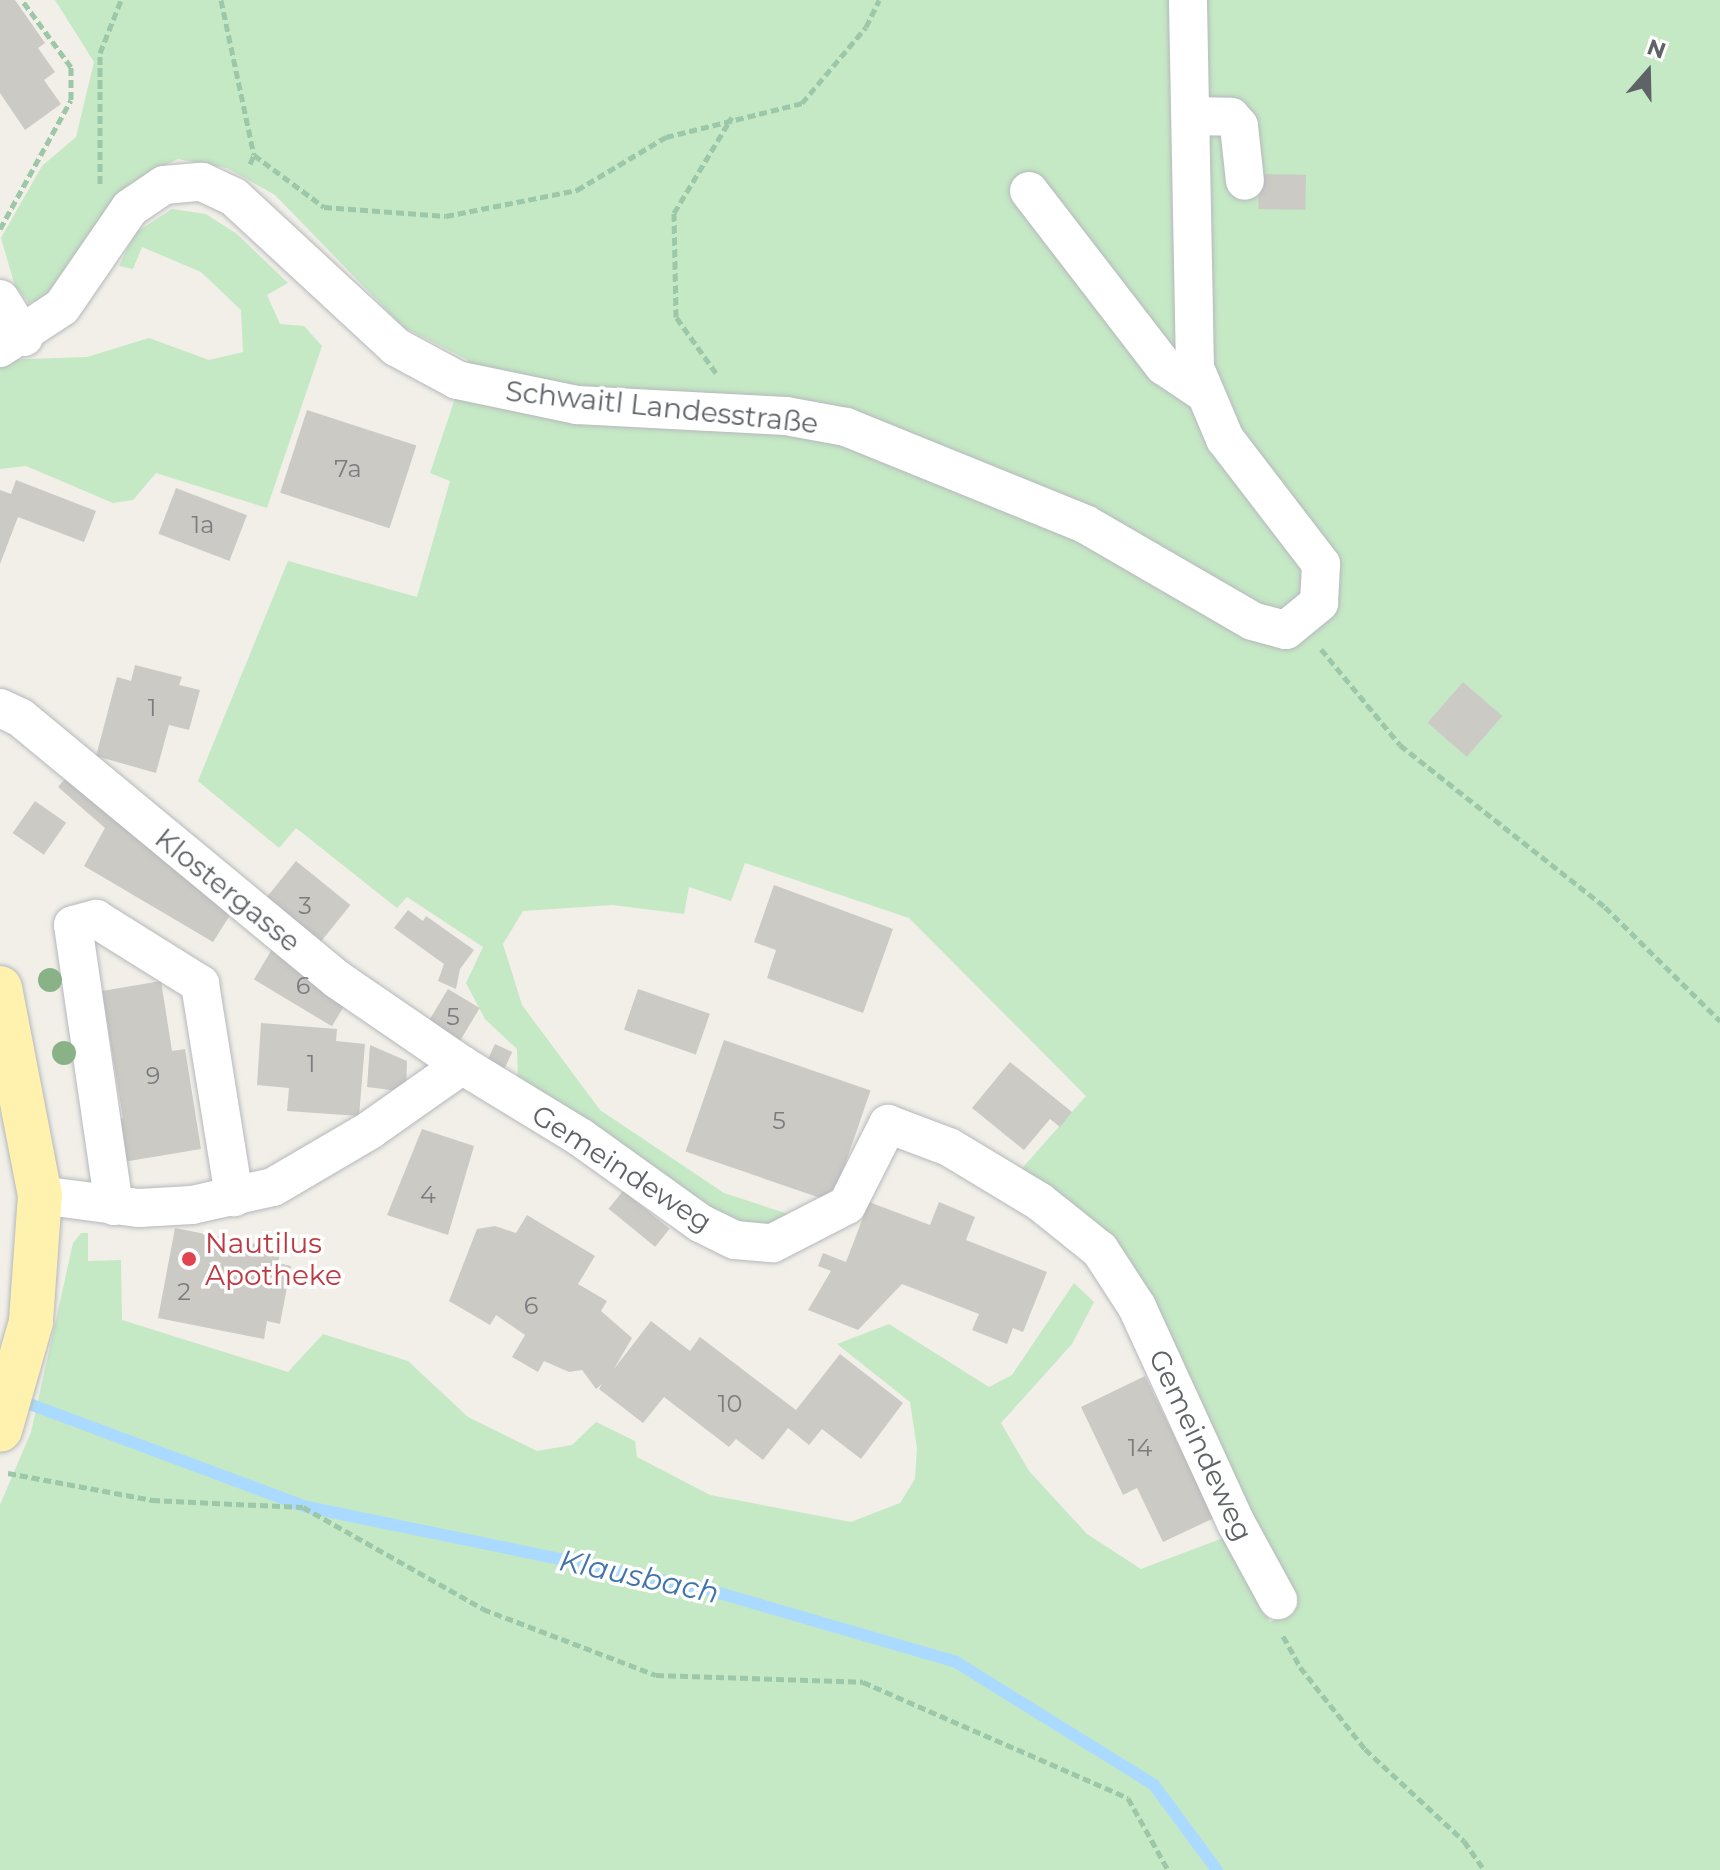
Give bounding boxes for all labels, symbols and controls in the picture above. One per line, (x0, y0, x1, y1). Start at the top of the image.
north arrow (1608, 32, 1688, 112)
text: N (1643, 33, 1669, 65)
street label: Schwaitl Landesstraße (504, 374, 820, 440)
house number: 7a (334, 455, 362, 483)
house number: 1a (192, 511, 214, 539)
house number: 1 (148, 694, 156, 722)
street label: Klostergasse (149, 821, 307, 959)
house number: 3 (298, 892, 312, 920)
house number: 6 (296, 972, 310, 1000)
house number: 5 (446, 1003, 460, 1031)
house number: 1 (307, 1050, 315, 1078)
house number: 9 (146, 1062, 160, 1090)
street label: Gemeindeweg (526, 1097, 718, 1239)
house number: 5 (772, 1107, 786, 1135)
house number: 4 (420, 1181, 436, 1209)
place label: Nautilus Apotheke (205, 1226, 342, 1292)
marker: Nautilus Apotheke (180, 1250, 198, 1268)
house number: 2 (177, 1278, 191, 1306)
house number: 6 (524, 1292, 538, 1320)
street label: Gemeindeweg (1142, 1344, 1260, 1546)
house number: 10 (718, 1390, 742, 1418)
house number: 14 (1128, 1434, 1152, 1462)
water label: Klausbach (556, 1543, 722, 1611)

